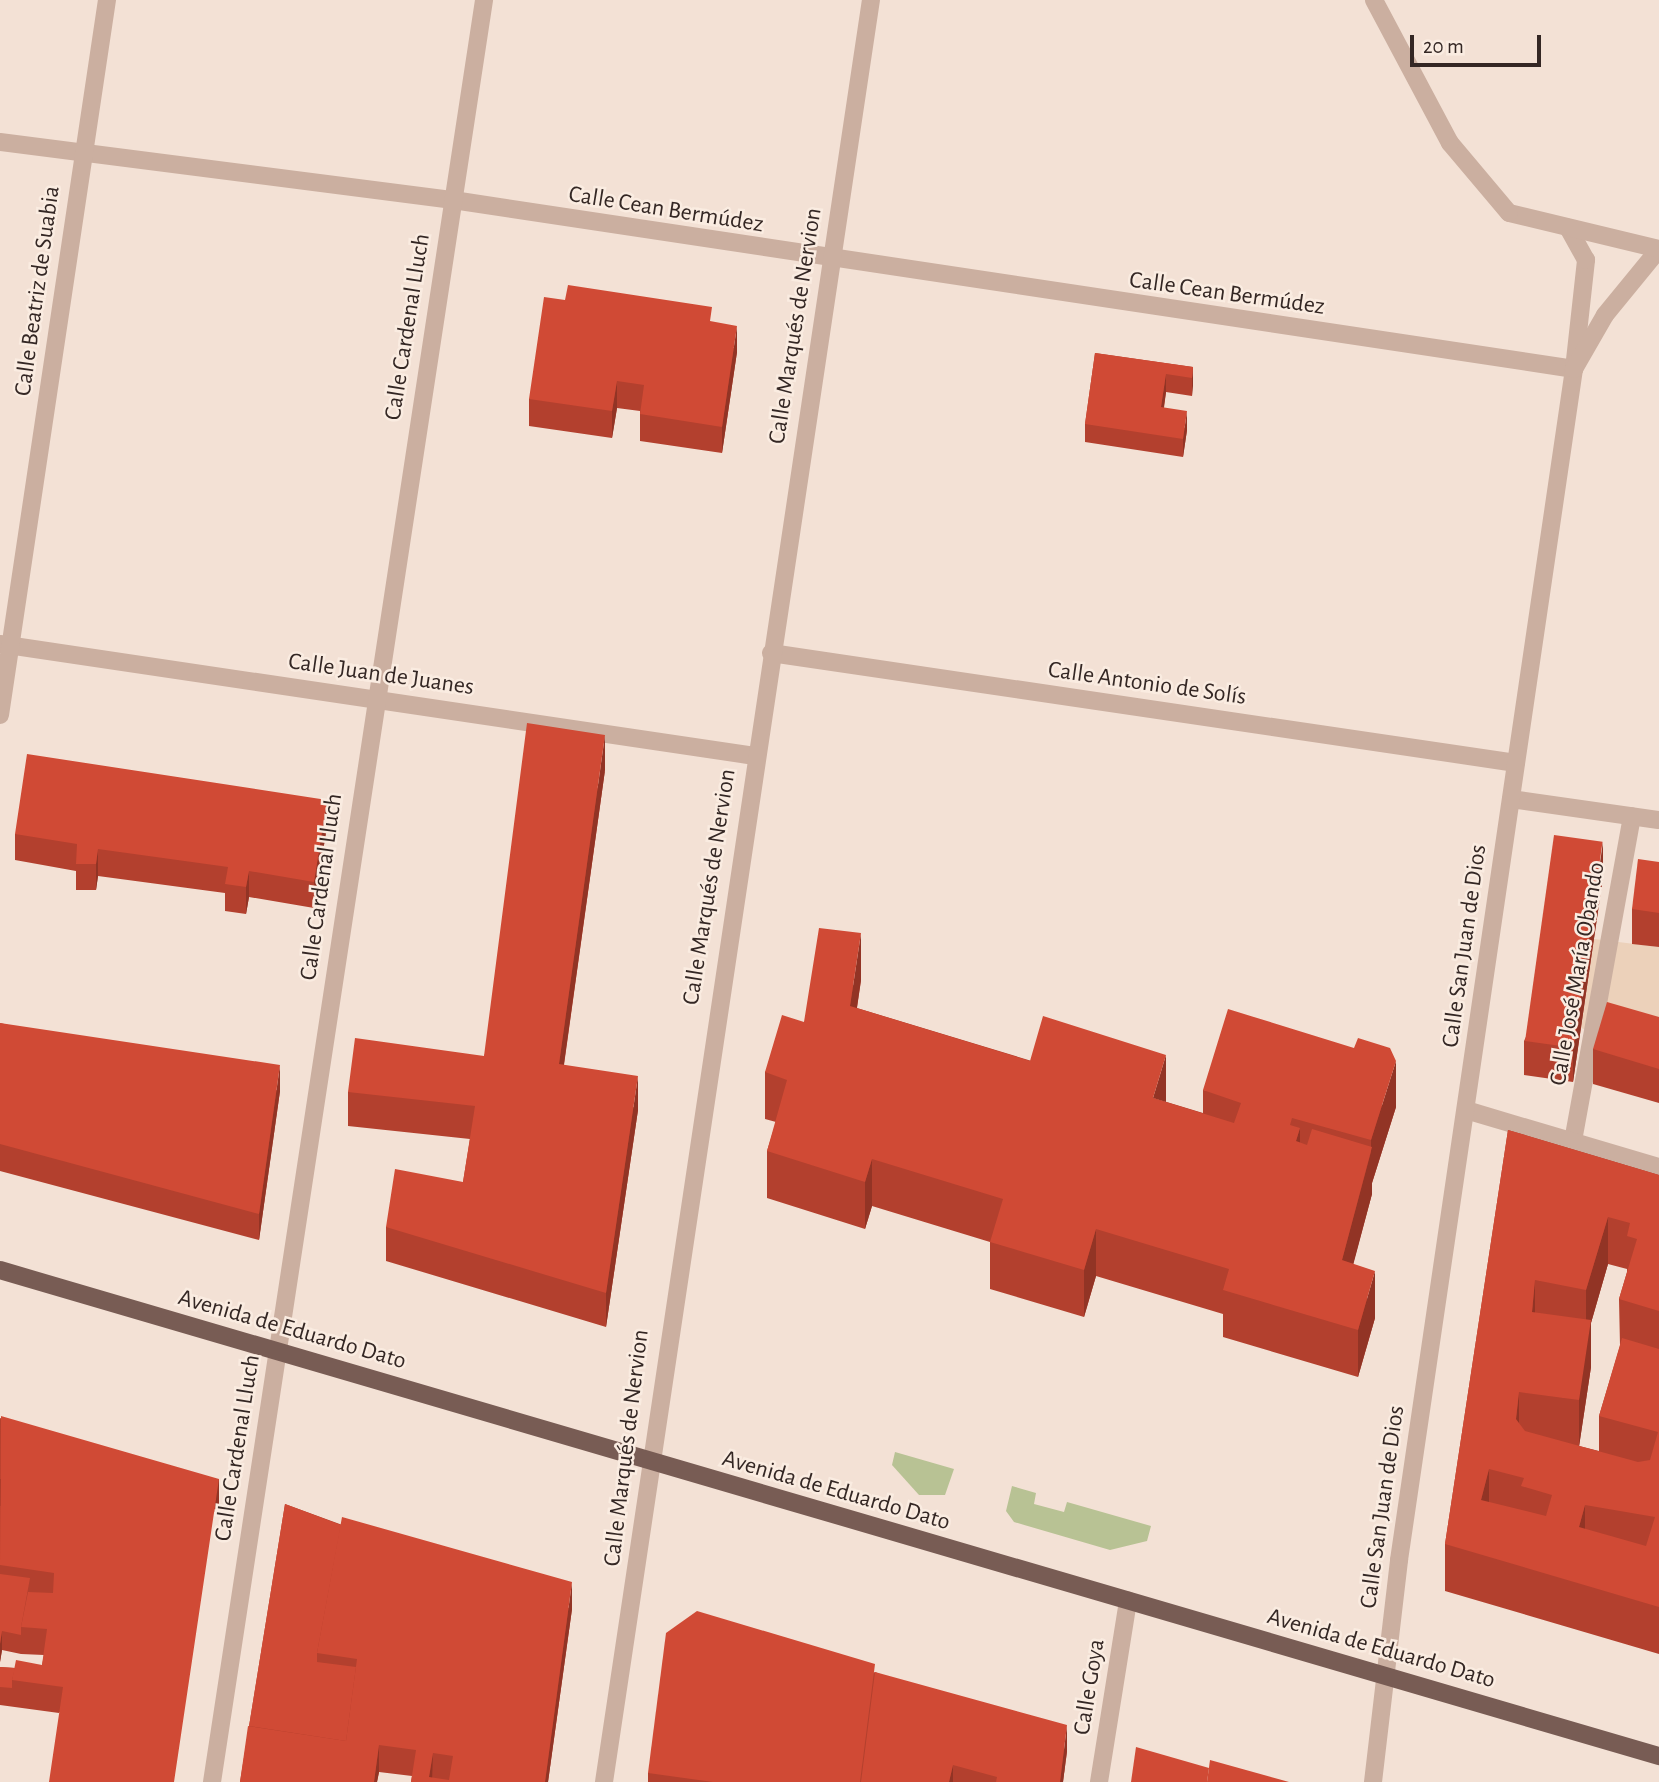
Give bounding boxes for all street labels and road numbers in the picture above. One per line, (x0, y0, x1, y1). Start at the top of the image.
street label: Calle Cean Bermúdez (566, 180, 766, 240)
street label: Calle Beatriz de Suabia (9, 184, 67, 398)
street label: Calle Marqués de Nervion (763, 206, 829, 446)
street label: Calle Cardenal Lluch (379, 232, 437, 422)
street label: Calle Cean Bermúdez (1127, 266, 1327, 322)
street label: Calle Juan de Juanes (286, 648, 476, 702)
street label: Calle Antonio de Solís (1046, 656, 1248, 712)
street label: Calle Marqués de Nervion (677, 767, 743, 1007)
street label: Calle Cardenal Lluch (295, 792, 349, 982)
street label: Calle San Juan de Dios (1437, 843, 1493, 1049)
street label: Calle José María Obando (1544, 860, 1612, 1088)
street label: Avenida de Eduardo Dato (175, 1284, 409, 1376)
street label: Calle Marqués de Nervion (598, 1328, 656, 1568)
street label: Calle Cardenal Lluch (209, 1353, 267, 1543)
street label: Calle San Juan de Dios (1355, 1404, 1411, 1610)
street label: Avenida de Eduardo Dato (719, 1445, 953, 1537)
street label: Avenida de Eduardo Dato (1264, 1603, 1498, 1695)
street label: Calle Goya (1068, 1637, 1112, 1737)

